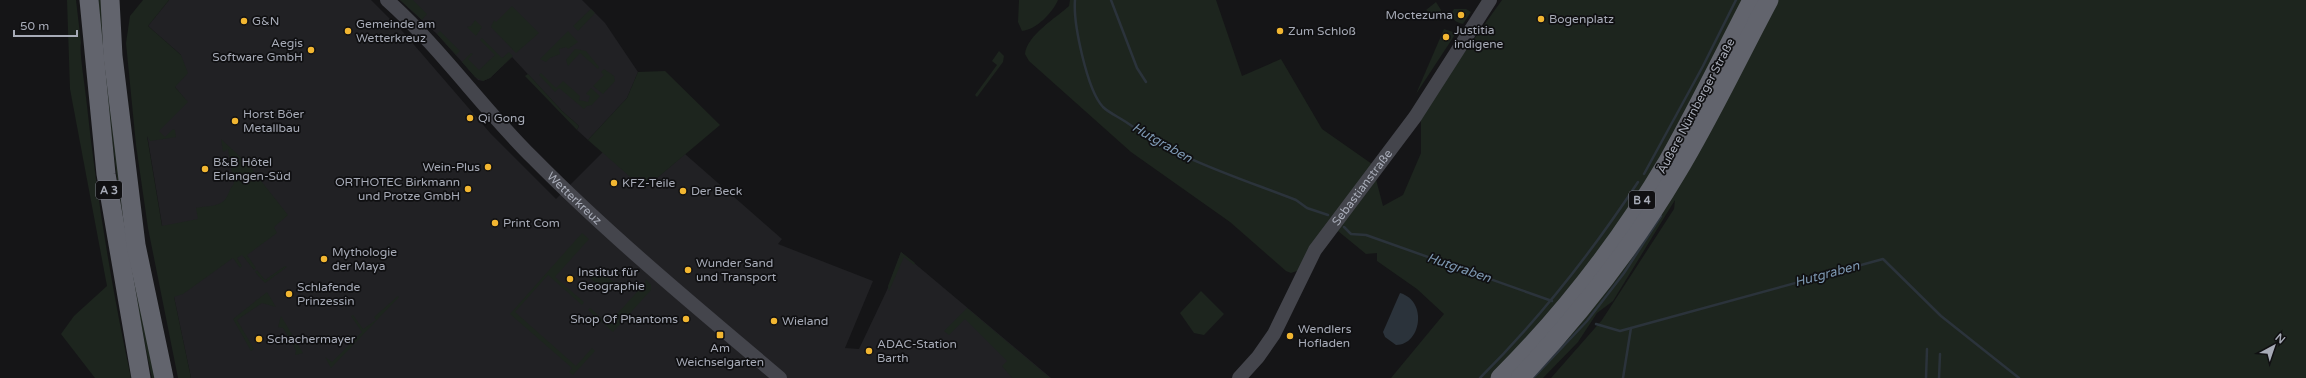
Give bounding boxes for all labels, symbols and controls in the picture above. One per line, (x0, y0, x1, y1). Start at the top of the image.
place label: Moctezuma (1386, 8, 1453, 22)
marker: Moctezuma (1456, 10, 1466, 20)
scale bar (14, 12, 77, 38)
place label: Bogenplatz (1549, 12, 1614, 26)
place label: G&N (252, 14, 280, 28)
marker: Bogenplatz (1536, 14, 1546, 24)
marker: G&N (239, 16, 249, 26)
place label: Gemeinde am Wetterkreuz (356, 17, 435, 45)
text: 50 m (20, 19, 49, 33)
place label: Justitia indigene (1454, 23, 1504, 51)
place label: Zum Schloß (1288, 24, 1356, 38)
marker: Gemeinde am Wetterkreuz (343, 26, 353, 36)
marker: Zum Schloß (1275, 26, 1285, 36)
marker: Justitia indigene (1441, 32, 1451, 42)
place label: Aegis Software GmbH (212, 36, 303, 64)
street label: Äußere Nürnberger Straße (1654, 36, 1738, 176)
marker: Aegis Software GmbH (306, 45, 316, 55)
place label: Horst Böer Metallbau (243, 107, 305, 135)
place label: Qi Gong (478, 111, 525, 125)
marker: Qi Gong (465, 113, 475, 123)
marker: Horst Böer Metallbau (230, 116, 240, 126)
water label: Hutgraben (1129, 119, 1196, 167)
street label: Sebastianstraße (1329, 146, 1395, 228)
place label: B&B Hôtel Erlangen-Süd (213, 155, 291, 183)
place label: Wein-Plus (422, 160, 480, 174)
marker: Wein-Plus (483, 162, 493, 172)
marker: B&B Hôtel Erlangen-Süd (200, 164, 210, 174)
street label: Wetterkreuz (544, 169, 605, 227)
place label: ORTHOTEC Birkmann und Protze GmbH (335, 175, 460, 203)
place label: KFZ-Teile (622, 176, 675, 190)
marker: KFZ-Teile (609, 178, 619, 188)
road number: A 3 (96, 181, 122, 199)
marker: ORTHOTEC Birkmann und Protze GmbH (463, 184, 473, 194)
place label: Der Beck (691, 184, 743, 198)
marker: Der Beck (678, 186, 688, 196)
road number: B 4 (1629, 191, 1655, 209)
place label: Print Com (503, 216, 560, 230)
marker: Print Com (490, 218, 500, 228)
place label: Mythologie der Maya (332, 245, 397, 273)
water label: Hutgraben (1425, 250, 1494, 287)
marker: Mythologie der Maya (319, 254, 329, 264)
place label: Wunder Sand und Transport (696, 256, 777, 284)
water label: Hutgraben (1793, 257, 1862, 290)
place label: Institut für Geographie (578, 265, 645, 293)
marker: Wunder Sand und Transport (683, 265, 693, 275)
marker: Institut für Geographie (565, 274, 575, 284)
place label: Schlafende Prinzessin (297, 280, 361, 308)
marker: Schlafende Prinzessin (284, 289, 294, 299)
place label: Shop Of Phantoms (570, 312, 678, 326)
marker: Shop Of Phantoms (681, 314, 691, 324)
place label: Wieland (782, 314, 828, 328)
marker: Wieland (769, 316, 779, 326)
place label: Wendlers Hofladen (1298, 322, 1352, 350)
north arrow (2254, 326, 2294, 366)
marker: Am Weichselgarten (715, 330, 725, 340)
marker: Wendlers Hofladen (1285, 331, 1295, 341)
text: N (2273, 331, 2288, 347)
place label: Schachermayer (267, 332, 356, 346)
marker: Schachermayer (254, 334, 264, 344)
place label: ADAC-Station Barth (877, 337, 957, 365)
place label: Am Weichselgarten (676, 341, 764, 369)
marker: ADAC-Station Barth (864, 346, 874, 356)

